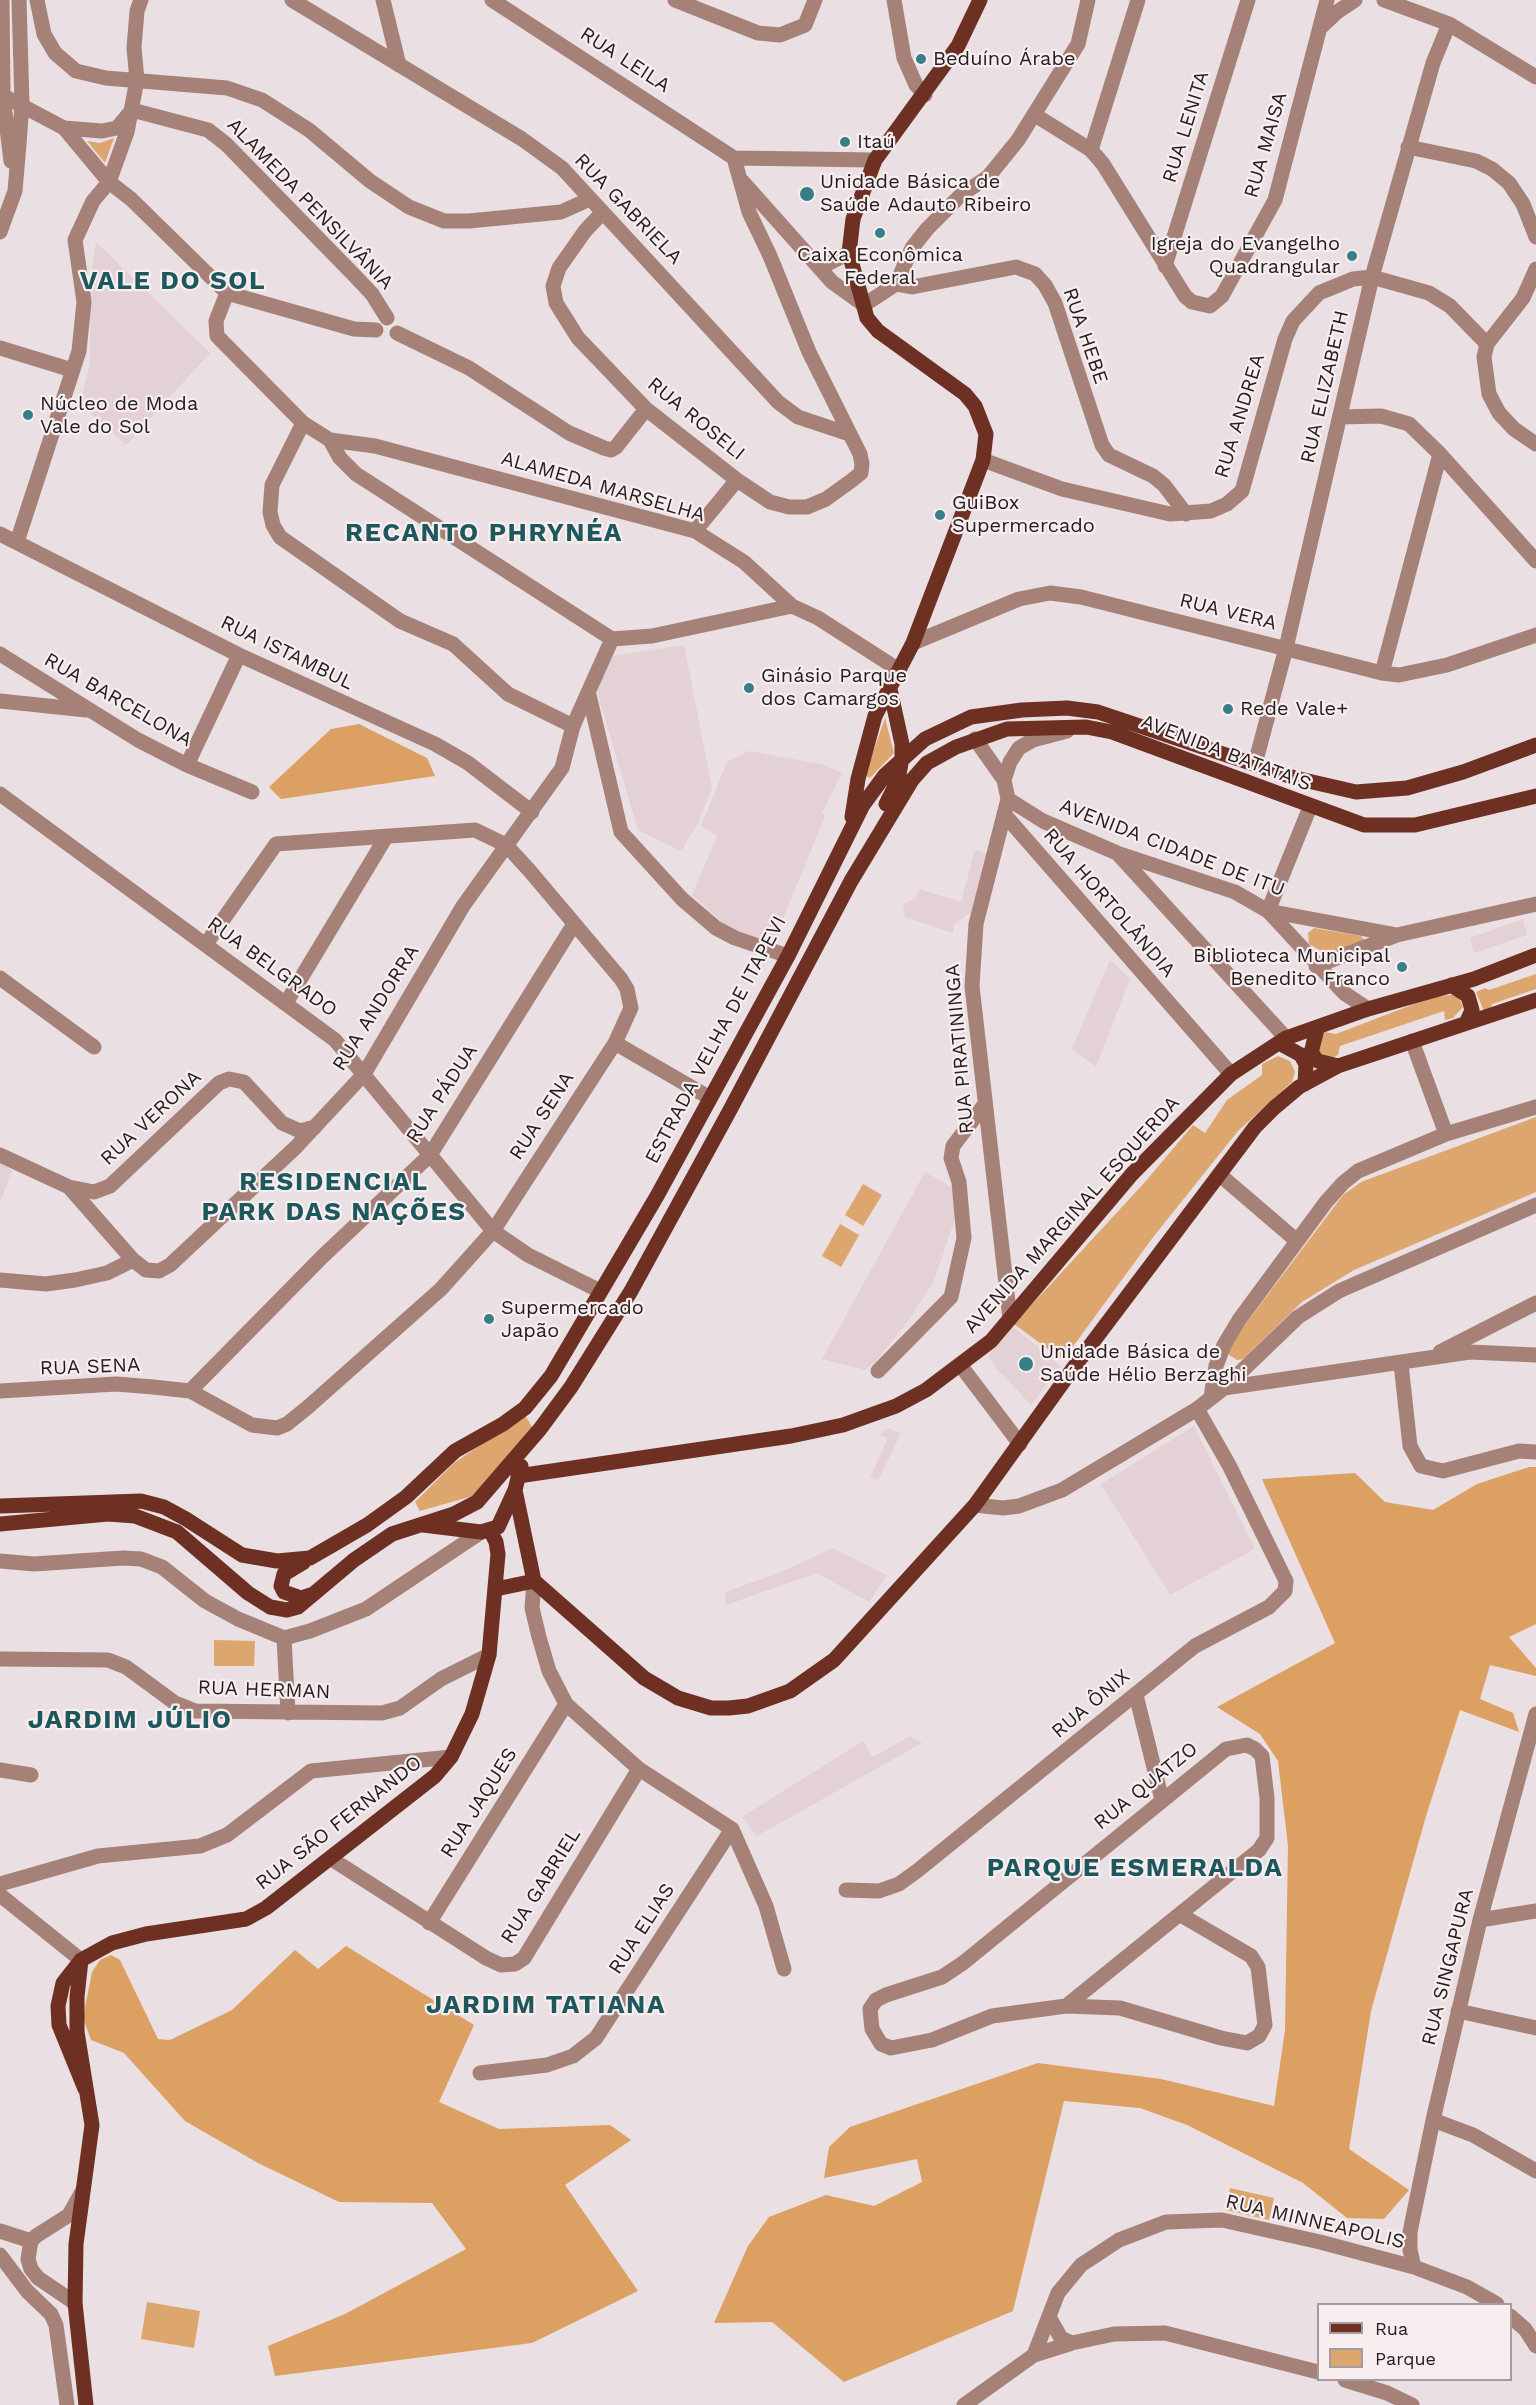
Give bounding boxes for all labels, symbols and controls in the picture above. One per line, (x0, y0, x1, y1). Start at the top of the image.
street label: RUA LEILA (575, 22, 675, 98)
place label: Beduíno Árabe (933, 47, 1075, 71)
marker: Beduíno Árabe (914, 52, 928, 66)
street label: RUA LENITA (1158, 68, 1214, 186)
street label: RUA MAISA (1239, 89, 1293, 201)
street label: ALAMEDA PENSILVÂNIA (222, 113, 398, 295)
place label: Itaú (857, 130, 895, 154)
marker: Itaú (838, 135, 852, 149)
street label: RUA GABRIELA (569, 149, 687, 269)
place label: Unidade Básica de Saúde Adauto Ribeiro (820, 170, 1031, 217)
marker: Unidade Básica de Saúde Adauto Ribeiro (798, 185, 816, 203)
marker: Caixa Econômica Federal (873, 226, 887, 240)
place label: Igreja do Evangelho Quadrangular (1151, 232, 1340, 279)
place label: Caixa Econômica Federal (797, 243, 963, 290)
marker: Igreja do Evangelho Quadrangular (1345, 249, 1359, 263)
district label: VALE DO SOL (80, 265, 266, 297)
street label: RUA HEBE (1057, 285, 1113, 387)
street label: RUA ELIZABETH (1296, 308, 1354, 466)
street label: RUA ANDREA (1210, 351, 1270, 481)
street label: RUA ROSELI (642, 372, 750, 466)
place label: Núcleo de Moda Vale do Sol (40, 392, 198, 439)
marker: Núcleo de Moda Vale do Sol (21, 408, 35, 422)
street label: ALAMEDA MARSELHA (498, 446, 708, 528)
place label: GuiBox Supermercado (952, 491, 1095, 538)
marker: GuiBox Supermercado (933, 508, 947, 522)
district label: RECANTO PHRYNÉA (345, 517, 623, 549)
street label: RUA VERA (1177, 588, 1279, 636)
street label: RUA ISTAMBUL (217, 610, 357, 696)
street label: RUA BARCELONA (40, 648, 196, 752)
place label: Ginásio Parque dos Camargos (761, 664, 907, 711)
marker: Ginásio Parque dos Camargos (742, 681, 756, 695)
place label: Rede Vale+ (1240, 697, 1348, 721)
marker: Rede Vale+ (1221, 702, 1235, 716)
street label: AVENIDA BATATAIS (1137, 709, 1315, 797)
street label: AVENIDA CIDADE DE ITU (1056, 794, 1288, 902)
street label: RUA HORTOLÂNDIA (1038, 824, 1180, 982)
street label: RUA BELGRADO (202, 912, 342, 1022)
street label: ESTRADA VELHA DE ITAPEVI (640, 912, 792, 1168)
street label: RUA ANDORRA (328, 941, 424, 1075)
place label: Biblioteca Municipal Benedito Franco (1193, 944, 1390, 991)
marker: Biblioteca Municipal Benedito Franco (1395, 960, 1409, 974)
street label: RUA PIRATININGA (941, 963, 979, 1135)
street label: RUA PÁDUA (401, 1040, 483, 1148)
street label: RUA VERONA (96, 1065, 206, 1171)
street label: RUA SENA (505, 1067, 579, 1165)
street label: AVENIDA MARGINAL ESQUERDA (959, 1091, 1185, 1339)
district label: RESIDENCIAL PARK DAS NAÇÕES (201, 1166, 467, 1228)
place label: Supermercado Japão (501, 1296, 644, 1343)
marker: Supermercado Japão (482, 1312, 496, 1326)
place label: Unidade Básica de Saúde Hélio Berzaghi (1040, 1340, 1247, 1387)
street label: RUA SENA (39, 1353, 141, 1381)
marker: Unidade Básica de Saúde Hélio Berzaghi (1017, 1355, 1035, 1373)
street label: RUA ÔNIX (1047, 1664, 1135, 1744)
street label: RUA HERMAN (197, 1676, 331, 1704)
district label: JARDIM JÚLIO (28, 1704, 232, 1736)
street label: RUA QUATZO (1089, 1737, 1203, 1835)
street label: RUA JAQUES (436, 1743, 522, 1863)
street label: RUA SÃO FERNANDO (251, 1751, 427, 1895)
street label: RUA GABRIEL (496, 1824, 586, 1948)
district label: PARQUE ESMERALDA (987, 1852, 1283, 1884)
street label: RUA ELIAS (604, 1879, 680, 1979)
street label: RUA SINGAPURA (1417, 1886, 1479, 2048)
district label: JARDIM TATIANA (426, 1989, 666, 2021)
street label: RUA MINNEAPOLIS (1223, 2190, 1407, 2254)
legend (1317, 2303, 1512, 2381)
text: Rua (1375, 2318, 1408, 2339)
text: Parque (1375, 2348, 1436, 2369)

